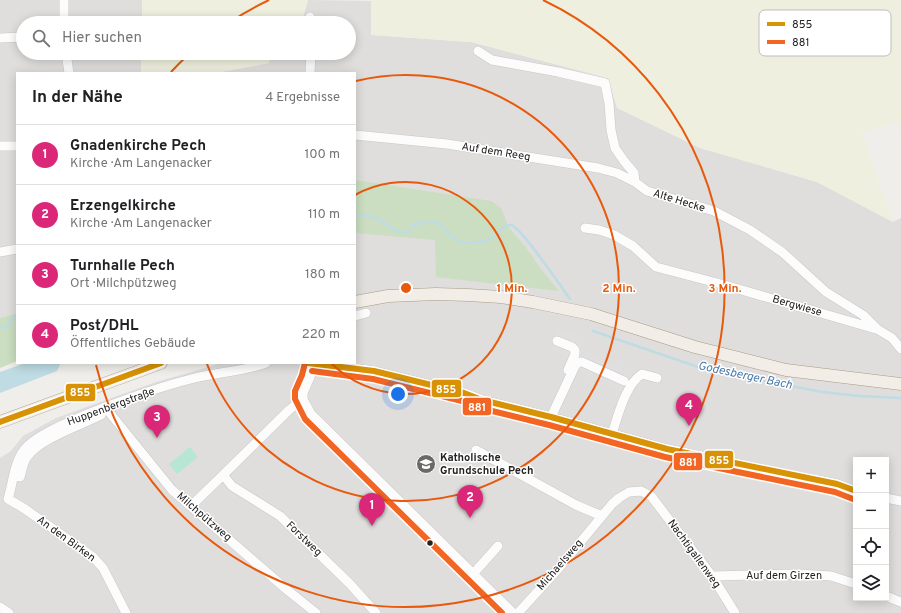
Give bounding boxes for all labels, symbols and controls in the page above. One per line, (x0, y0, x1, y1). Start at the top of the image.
legend (759, 10, 891, 56)
search box (16, 16, 356, 60)
text: 855 (792, 18, 813, 32)
icon: search (30, 27, 52, 49)
text: Hier suchen (62, 29, 142, 48)
text: 881 (792, 36, 810, 50)
text: In der Nähe (32, 87, 123, 109)
text: 4 Ergebnisse (265, 90, 340, 106)
text: Gnadenkirche Pech (70, 137, 206, 156)
street label: Auf dem Reeg (461, 140, 531, 164)
text: 1 (42, 147, 48, 163)
text: 100 m (304, 147, 340, 163)
text: Kirche · Am Langenacker (70, 156, 212, 172)
street label: Alte Hecke (651, 186, 707, 216)
text: Erzengelkirche (70, 197, 176, 216)
text: 2 (41, 207, 49, 223)
text: 110 m (308, 207, 340, 223)
text: Kirche · Am Langenacker (70, 216, 212, 232)
text: Turnhalle Pech (70, 257, 175, 276)
text: 3 (41, 267, 49, 283)
text: 180 m (305, 267, 340, 283)
text: Ort · Milchpützweg (70, 276, 177, 292)
centre of rings (399, 281, 413, 295)
text: 1 Min. (496, 281, 528, 297)
text: 2 Min. (602, 281, 636, 297)
text: 3 Min. (708, 281, 742, 297)
street label: Bergwiese (771, 292, 824, 320)
text: Post/DHL (70, 317, 138, 336)
text: 4 (41, 327, 49, 343)
text: 220 m (302, 327, 340, 343)
text: Öffentliches Gebäude (70, 336, 196, 352)
water label: Godesberger Bach (697, 358, 794, 394)
line badge: 855 (431, 379, 462, 398)
line badge: 855 (65, 383, 96, 402)
text: 855 (436, 383, 456, 397)
your location (388, 384, 408, 404)
street label: Huppenbergstraße (65, 385, 157, 429)
text: 855 (70, 386, 90, 400)
pin: 4 (676, 393, 702, 426)
line badge: 881 (462, 397, 492, 416)
text: 881 (468, 401, 486, 415)
pin: 3 (144, 405, 170, 438)
line badge: 855 (704, 450, 734, 469)
place label: Katholische Grundschule Pech (440, 451, 534, 478)
line badge: 881 (673, 452, 703, 471)
school or university icon: Katholische Grundschule Pech (415, 453, 437, 475)
text: 855 (709, 454, 729, 468)
text: 881 (679, 456, 697, 470)
map controls (853, 457, 889, 601)
button: + (853, 457, 889, 493)
pin: 2 (457, 485, 483, 518)
street label: Milchpützweg (174, 489, 234, 545)
pin: 1 (359, 493, 385, 526)
button: − (853, 493, 889, 529)
street label: An den Birken (34, 513, 98, 565)
street label: Nachtigallenweg (664, 517, 724, 591)
street label: Forstweg (283, 518, 325, 560)
button: locate (853, 529, 889, 565)
street label: Michaelsweg (534, 537, 586, 593)
unlabelled marker (425, 538, 435, 548)
button: layers (853, 565, 889, 601)
street label: Auf dem Girzen (746, 569, 822, 583)

